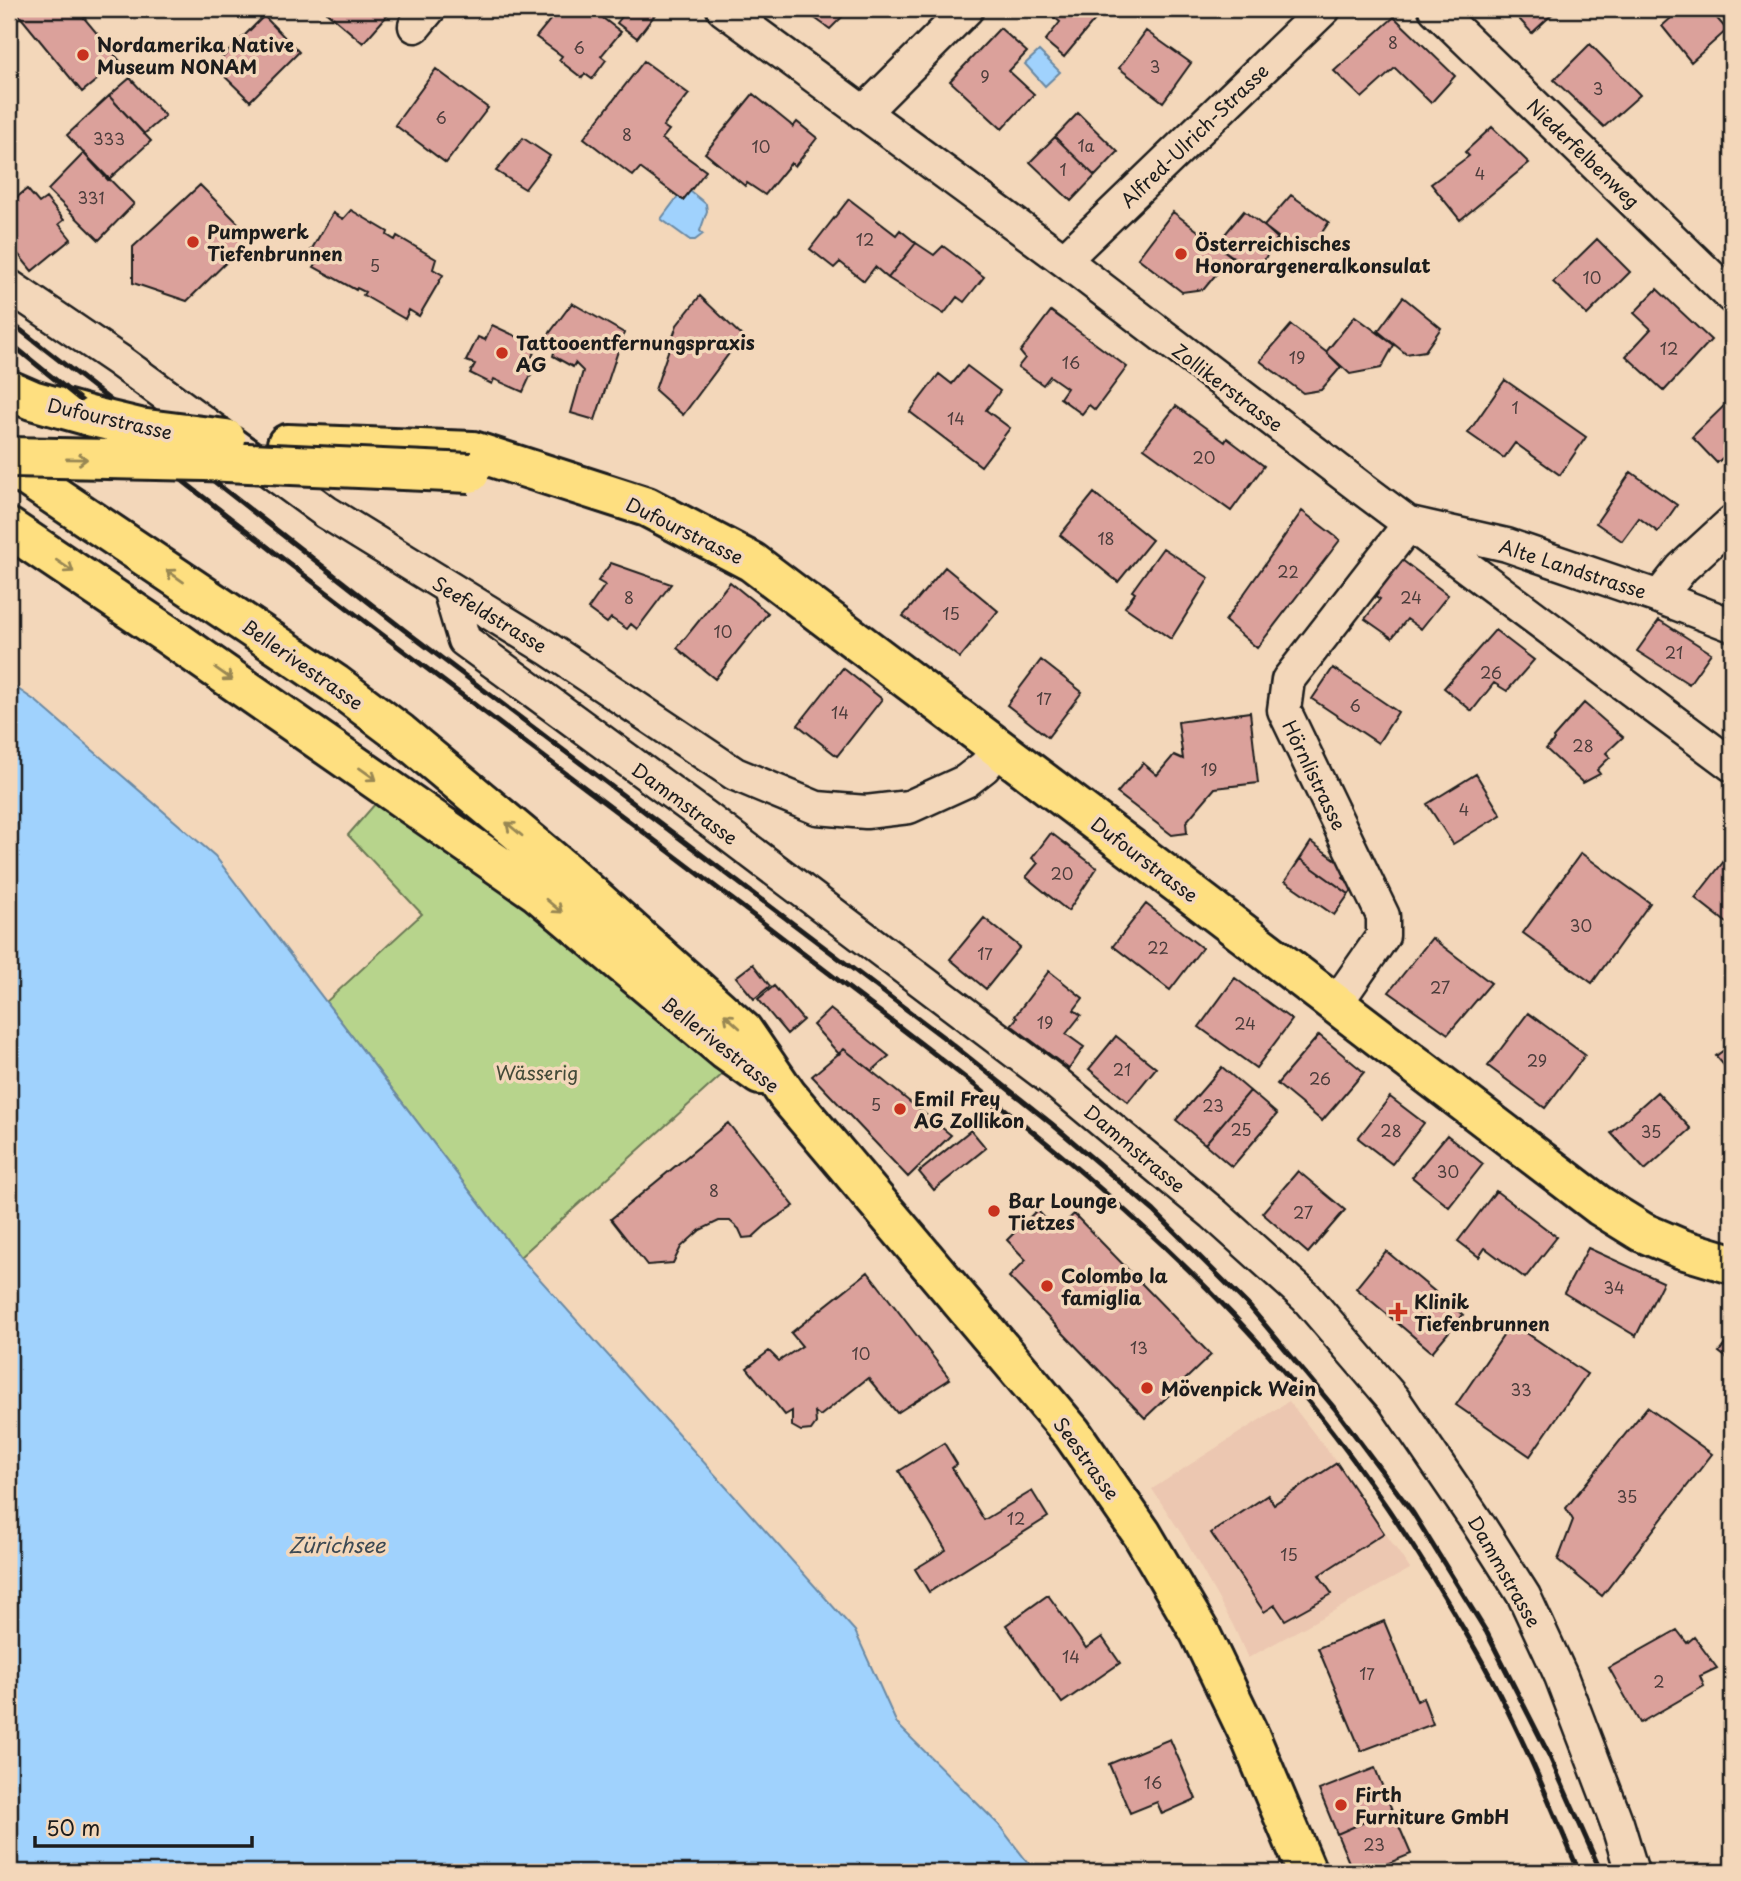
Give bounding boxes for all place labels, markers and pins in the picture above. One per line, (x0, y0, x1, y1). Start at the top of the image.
place label: Nordamerika Native Museum NONAM (97, 30, 294, 80)
marker: Nordamerika Native Museum NONAM (75, 47, 91, 63)
place label: Pumpwerk Tiefenbrunnen (207, 217, 343, 267)
place label: Österreichisches Honorargeneralkonsulat (1195, 229, 1431, 279)
marker: Pumpwerk Tiefenbrunnen (185, 234, 201, 250)
marker: Österreichisches Honorargeneralkonsulat (1173, 246, 1189, 262)
place label: Tattooentfernungspraxis AG (516, 328, 755, 378)
marker: Tattooentfernungspraxis AG (494, 345, 510, 361)
place label: Emil Frey AG Zollikon (913, 1084, 1025, 1134)
marker: Emil Frey AG Zollikon (892, 1101, 908, 1117)
place label: Bar Lounge Tietzes (1008, 1186, 1117, 1236)
marker: Bar Lounge Tietzes (986, 1203, 1002, 1219)
place label: Colombo la famiglia (1061, 1261, 1168, 1311)
marker: Colombo la famiglia (1039, 1278, 1055, 1294)
place label: Klinik Tiefenbrunnen (1414, 1287, 1550, 1337)
marker: Klinik Tiefenbrunnen (1388, 1302, 1408, 1322)
place label: Mövenpick Wein (1161, 1374, 1316, 1402)
marker: Mövenpick Wein (1139, 1380, 1155, 1396)
place label: Firth Furniture GmbH (1355, 1780, 1509, 1830)
marker: Firth Furniture GmbH (1333, 1797, 1349, 1813)

